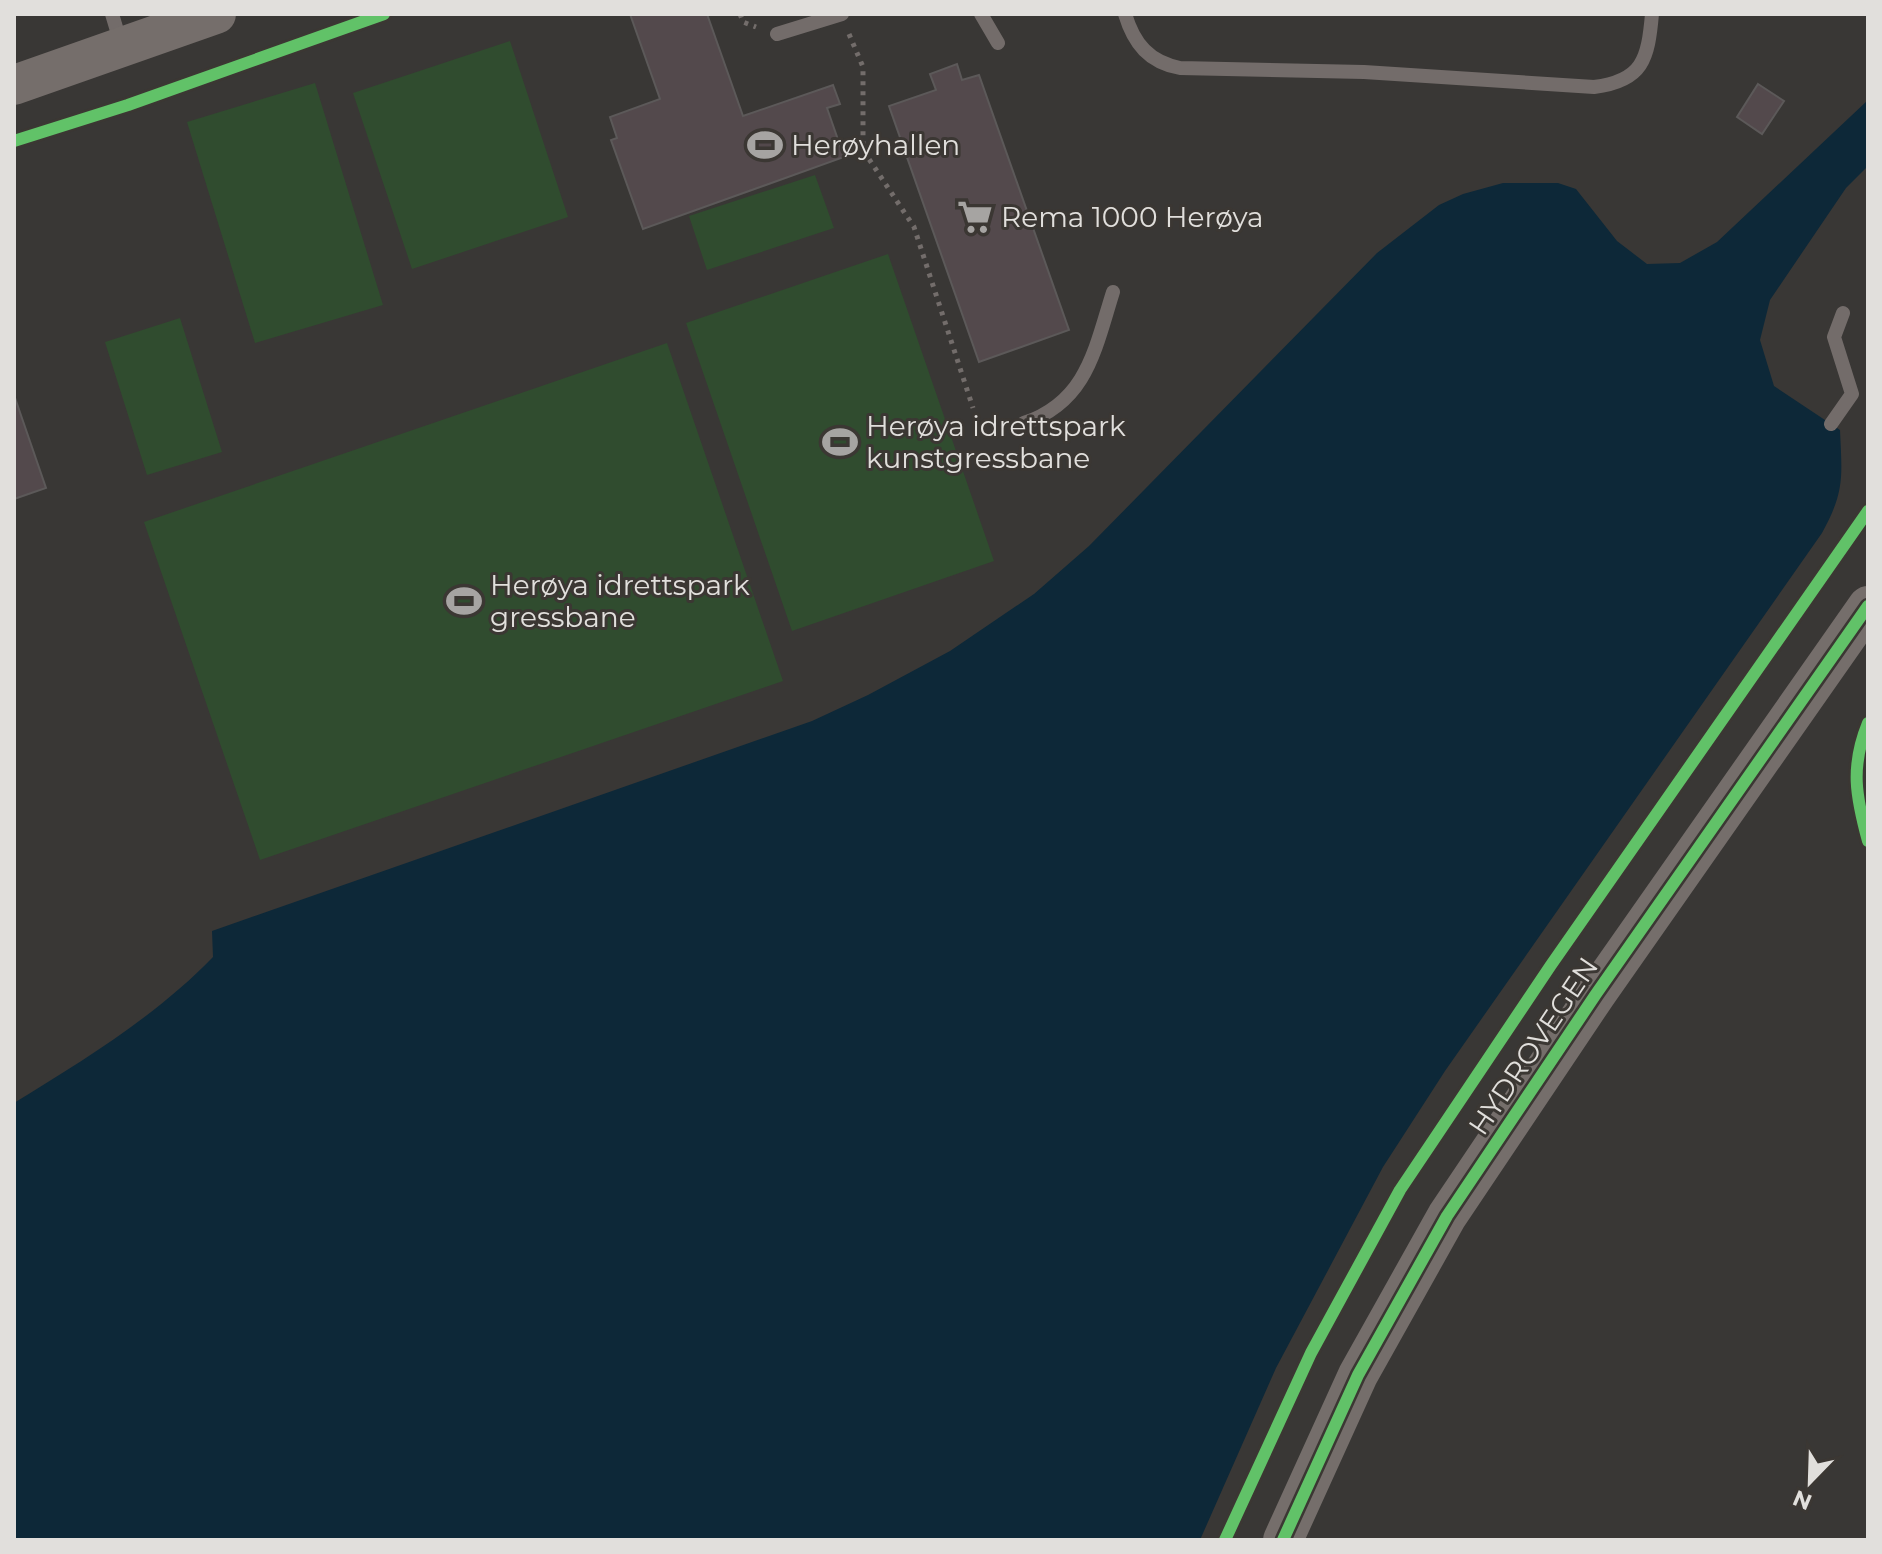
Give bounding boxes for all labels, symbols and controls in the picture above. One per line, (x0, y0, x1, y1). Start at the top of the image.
sports icon: Herøyhallen (746, 126, 784, 164)
place label: Herøyhallen (791, 128, 960, 162)
supermarket icon: Rema 1000 Herøya (956, 198, 994, 236)
place label: Rema 1000 Herøya (1001, 200, 1264, 234)
place label: Herøya idrettspark kunstgressbane (866, 409, 1126, 475)
sports icon: Herøya idrettspark kunstgressbane (821, 423, 859, 461)
place label: Herøya idrettspark gressbane (490, 568, 750, 634)
sports icon: Herøya idrettspark gressbane (445, 582, 483, 620)
street label: HYDROVEGEN (1461, 951, 1605, 1141)
north arrow (1770, 1442, 1850, 1522)
text: N (1789, 1484, 1816, 1516)

